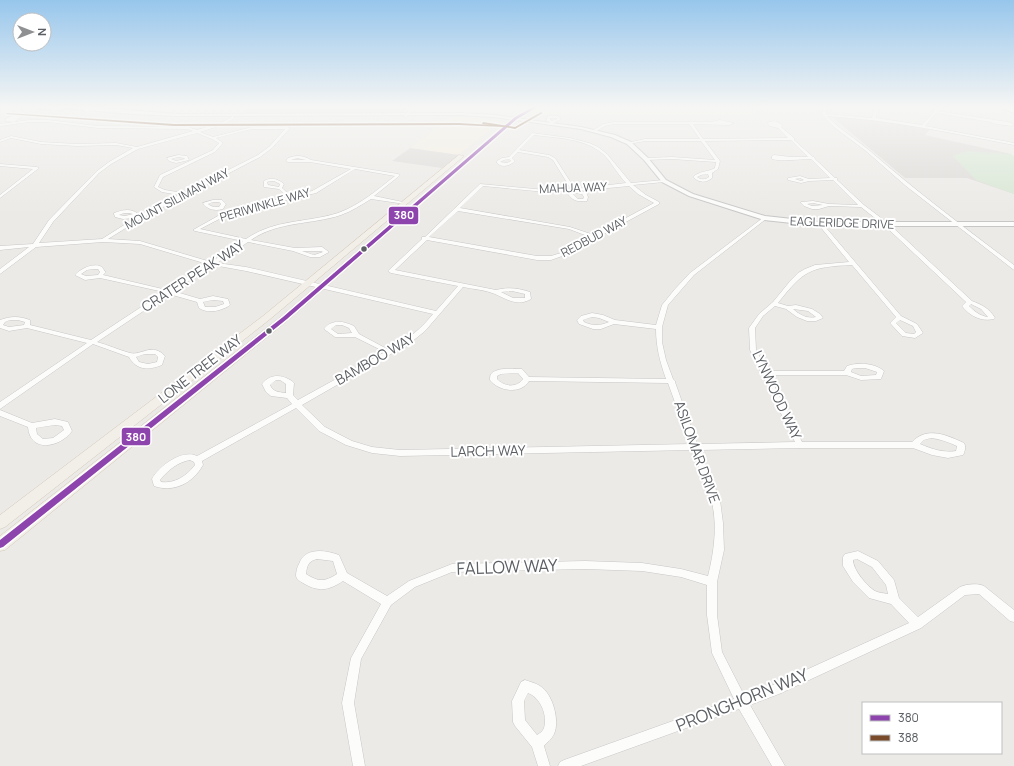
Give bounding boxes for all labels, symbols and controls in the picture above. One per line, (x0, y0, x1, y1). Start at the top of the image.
north arrow (12, 12, 52, 52)
text: N (35, 28, 50, 36)
street label: MOUNT SILIMAN WAY (122, 164, 232, 233)
street label: MAHUA WAY (539, 178, 608, 197)
street label: PERIWINKLE WAY (218, 183, 312, 226)
line badge: 380 (388, 206, 419, 225)
text: 380 (394, 207, 414, 222)
street label: REDBUD WAY (558, 212, 630, 261)
street label: EAGLERIDGE DRIVE (790, 212, 895, 233)
street label: CRATER PEAK WAY (138, 235, 248, 316)
unlabelled marker (359, 244, 369, 254)
unlabelled marker (264, 326, 274, 336)
street label: BAMBOO WAY (332, 328, 418, 389)
street label: LONE TREE WAY (154, 330, 246, 407)
street label: LYNWOOD WAY (748, 347, 807, 443)
street label: ASILOMAR DRIVE (670, 398, 725, 506)
line badge: 380 (121, 427, 151, 446)
text: 380 (126, 429, 146, 444)
street label: LARCH WAY (450, 440, 526, 461)
street label: FALLOW WAY (456, 553, 558, 580)
street label: PRONGHORN WAY (672, 662, 812, 737)
legend (862, 702, 1002, 754)
text: 380 (898, 709, 919, 726)
text: 388 (898, 729, 919, 746)

